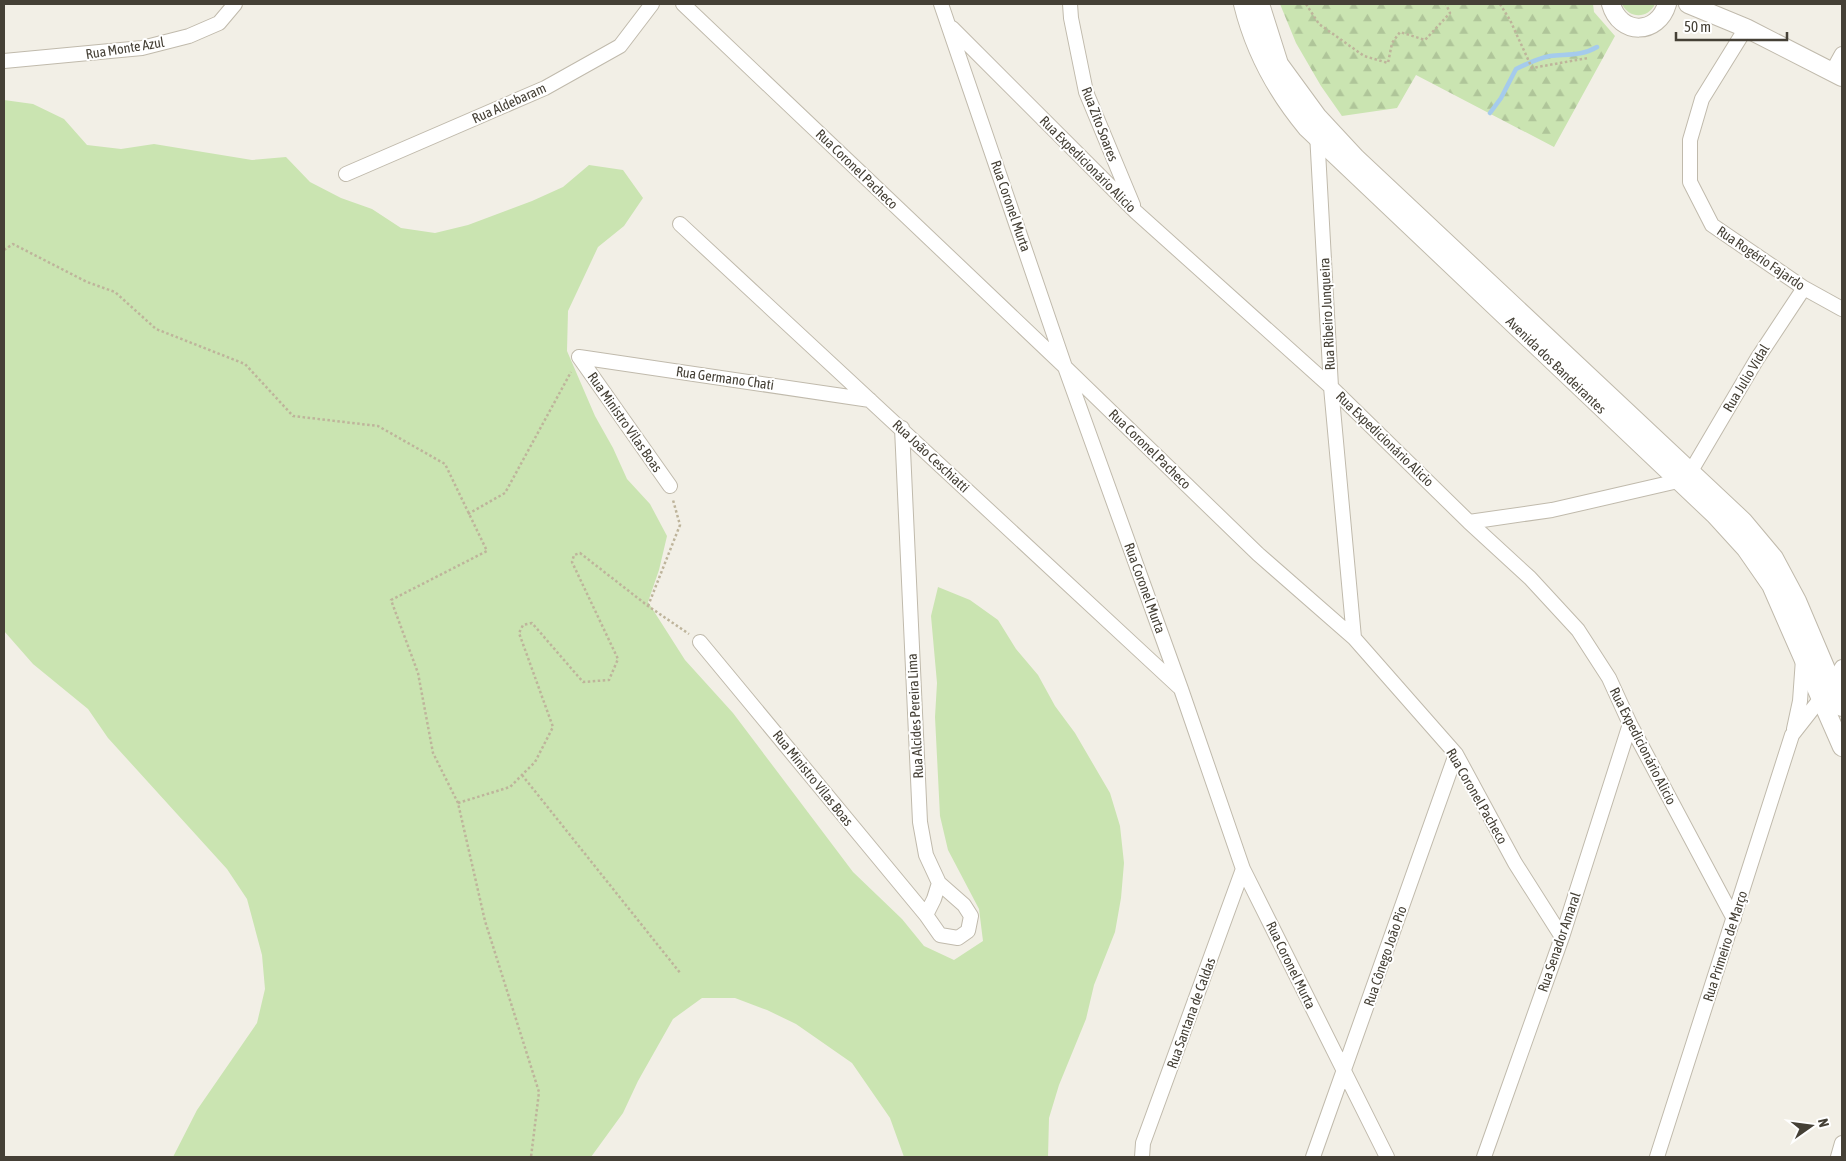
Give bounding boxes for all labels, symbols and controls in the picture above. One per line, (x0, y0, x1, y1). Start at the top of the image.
scale bar (1676, 10, 1787, 42)
text: 50 m (1684, 18, 1711, 35)
street label: Rua Monte Azul (84, 34, 166, 62)
street label: Rua Aldebaram (470, 80, 548, 126)
street label: Rua Zito Soares (1078, 84, 1122, 164)
street label: Rua Expedicionário Alicio (1037, 113, 1139, 215)
street label: Rua Coronel Pacheco (813, 126, 901, 212)
street label: Rua Coronel Murta (988, 158, 1034, 254)
street label: Rua Rogério Fajardo (1714, 223, 1808, 293)
street label: Rua Ribeiro Junqueira (1316, 257, 1338, 371)
street label: Avenida dos Bandeirantes (1503, 313, 1609, 417)
street label: Rua Julio Vidal (1720, 341, 1773, 415)
street label: Rua Germano Chati (675, 363, 775, 393)
street label: Rua Ministro Vilas Boas (585, 369, 665, 475)
street label: Rua Expedicionário Alicio (1333, 388, 1437, 490)
street label: Rua Coronel Pacheco (1106, 406, 1194, 492)
street label: Rua João Ceschiatti (889, 416, 973, 496)
street label: Rua Coronel Murta (1121, 541, 1169, 635)
street label: Rua Alcides Pereira Lima (904, 653, 926, 779)
street label: Rua Expedicionário Alicio (1606, 685, 1680, 807)
street label: Rua Ministro Vilas Boas (770, 727, 856, 829)
street label: Rua Coronel Pacheco (1443, 745, 1511, 847)
street label: Rua Primeiro de Março (1700, 889, 1750, 1003)
street label: Rua Senador Amaral (1534, 890, 1584, 994)
street label: Rua Cônego João Pio (1360, 904, 1410, 1008)
street label: Rua Coronel Murta (1263, 919, 1319, 1011)
street label: Rua Santana de Caldas (1164, 955, 1218, 1070)
north arrow (1786, 1101, 1836, 1151)
text: N (1815, 1117, 1832, 1129)

